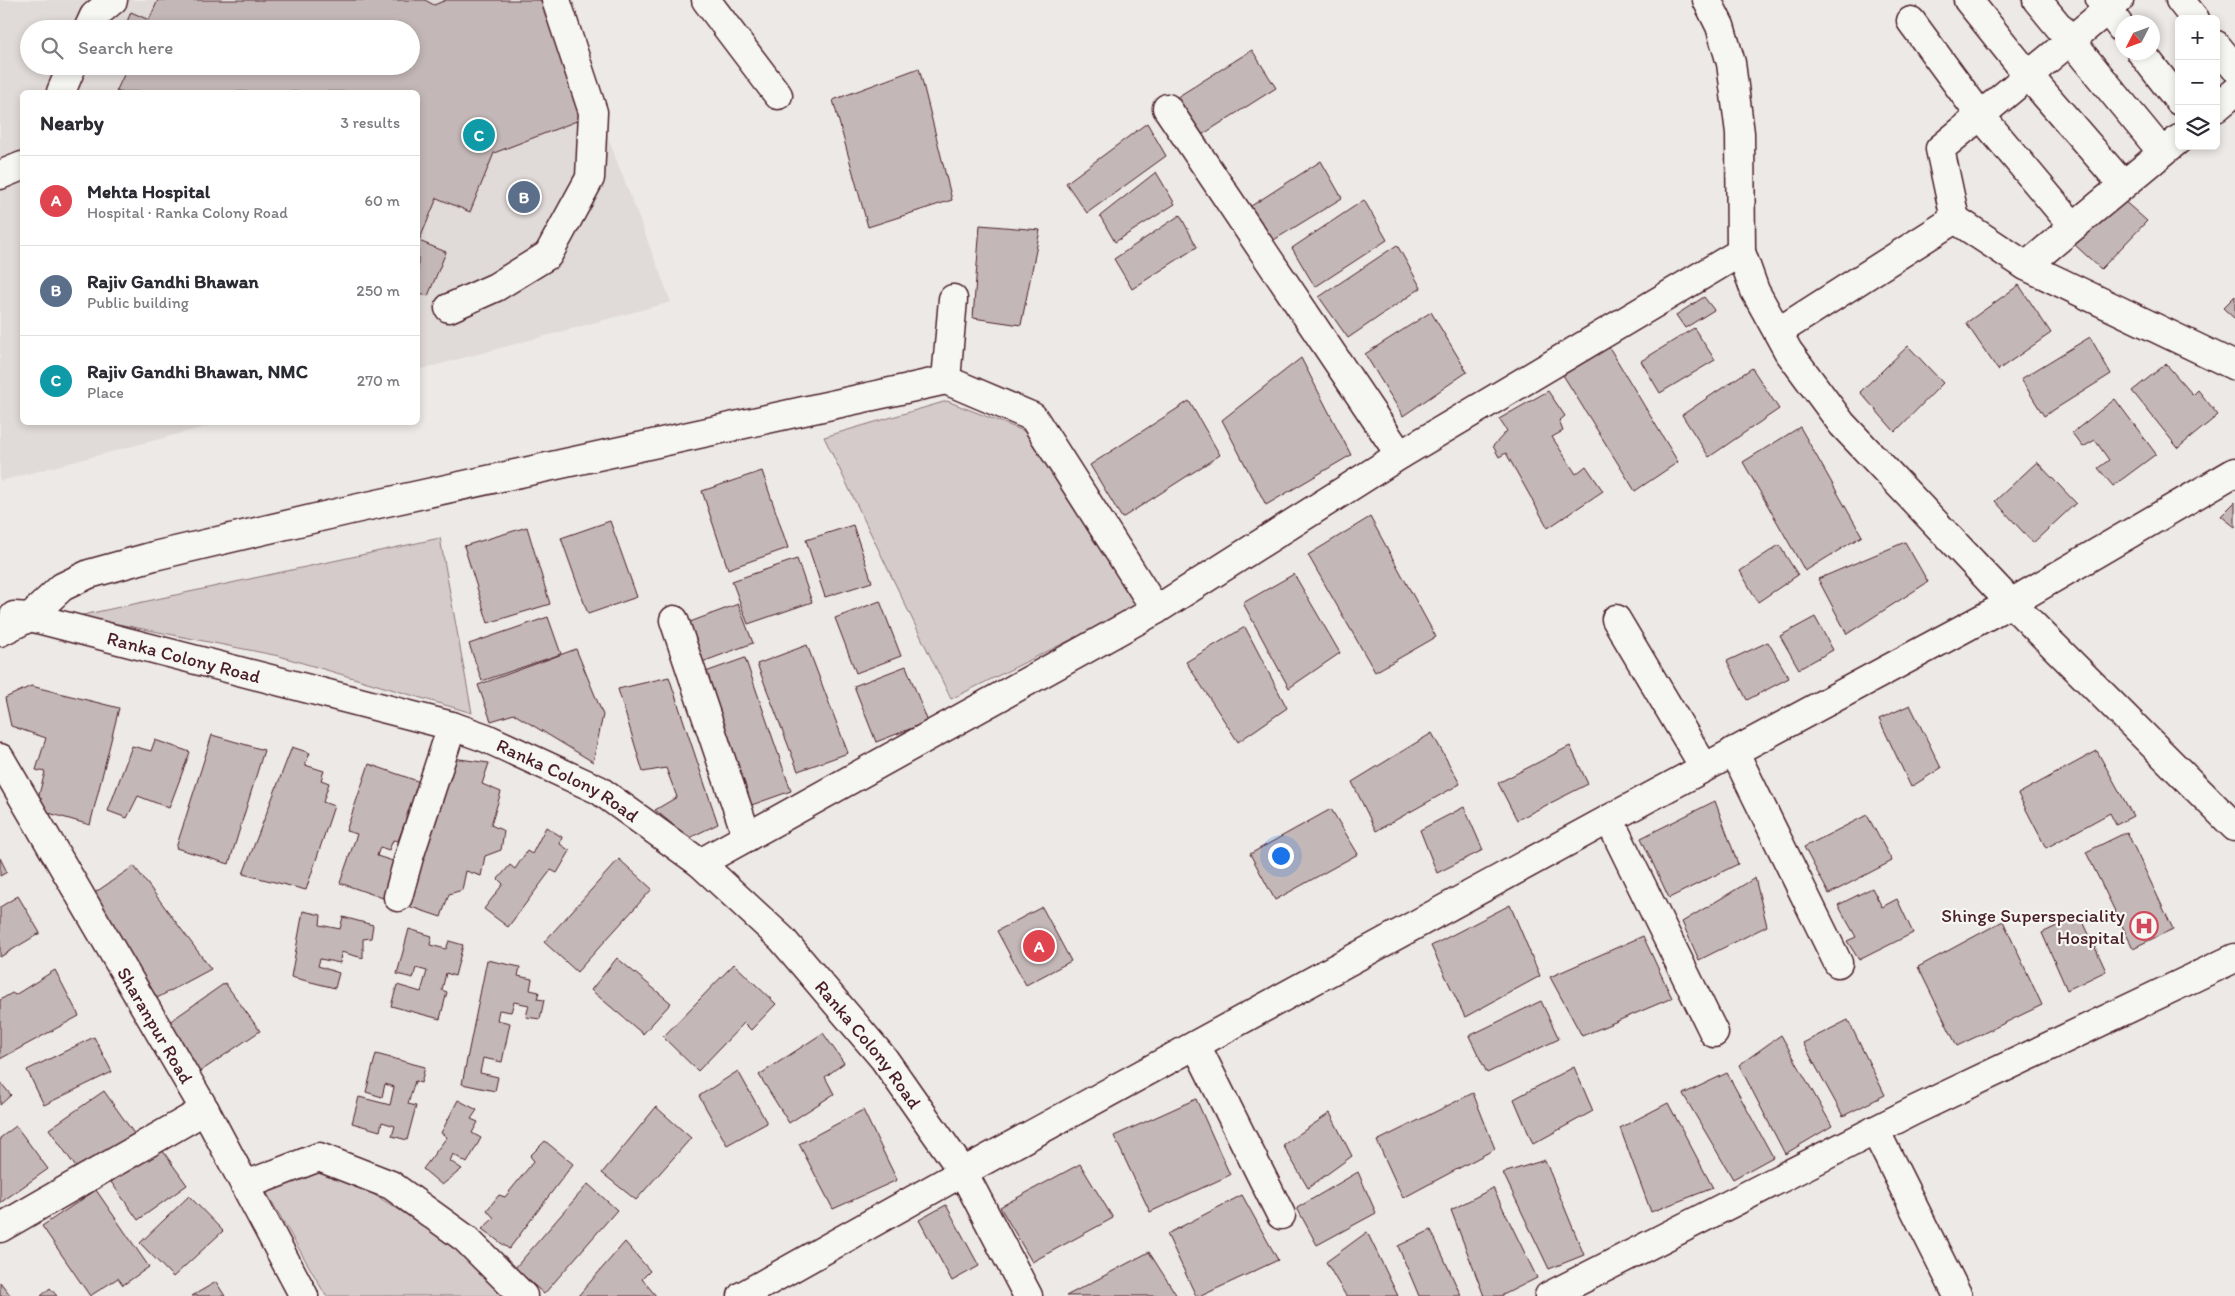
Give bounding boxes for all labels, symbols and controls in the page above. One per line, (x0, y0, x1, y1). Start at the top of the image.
north arrow (2115, 15, 2160, 60)
map controls (2175, 15, 2220, 150)
button: + (2175, 15, 2220, 60)
search box (20, 20, 420, 75)
icon: search (38, 34, 66, 62)
text: Search here (78, 36, 173, 59)
button: − (2175, 60, 2220, 105)
button: layers (2175, 105, 2220, 150)
text: Nearby (40, 110, 104, 135)
text: 3 results (340, 113, 400, 132)
pin: C (463, 116, 495, 154)
pin: B (508, 178, 540, 216)
text: Mehta Hospital (87, 180, 210, 203)
text: A (51, 191, 61, 210)
text: 60 m (365, 191, 400, 210)
text: Hospital · Ranka Colony Road (87, 203, 288, 222)
text: Rajiv Gandhi Bhawan (87, 270, 259, 293)
text: B (51, 281, 61, 300)
text: 250 m (356, 281, 400, 300)
text: Public building (87, 293, 189, 312)
text: Rajiv Gandhi Bhawan, NMC (87, 360, 308, 383)
text: C (51, 371, 61, 390)
text: 270 m (357, 371, 400, 390)
text: Place (87, 383, 124, 402)
street label: Ranka Colony Road (105, 626, 264, 688)
street label: Ranka Colony Road (493, 733, 644, 827)
your location (1268, 843, 1294, 869)
place label: Shinge Superspeciality Hospital (1941, 904, 2126, 949)
hospital icon: Shinge Superspeciality Hospital (2129, 911, 2159, 941)
pin: A (1023, 927, 1055, 965)
street label: Sharanpur Road (113, 963, 199, 1088)
street label: Ranka Colony Road (810, 975, 927, 1113)

